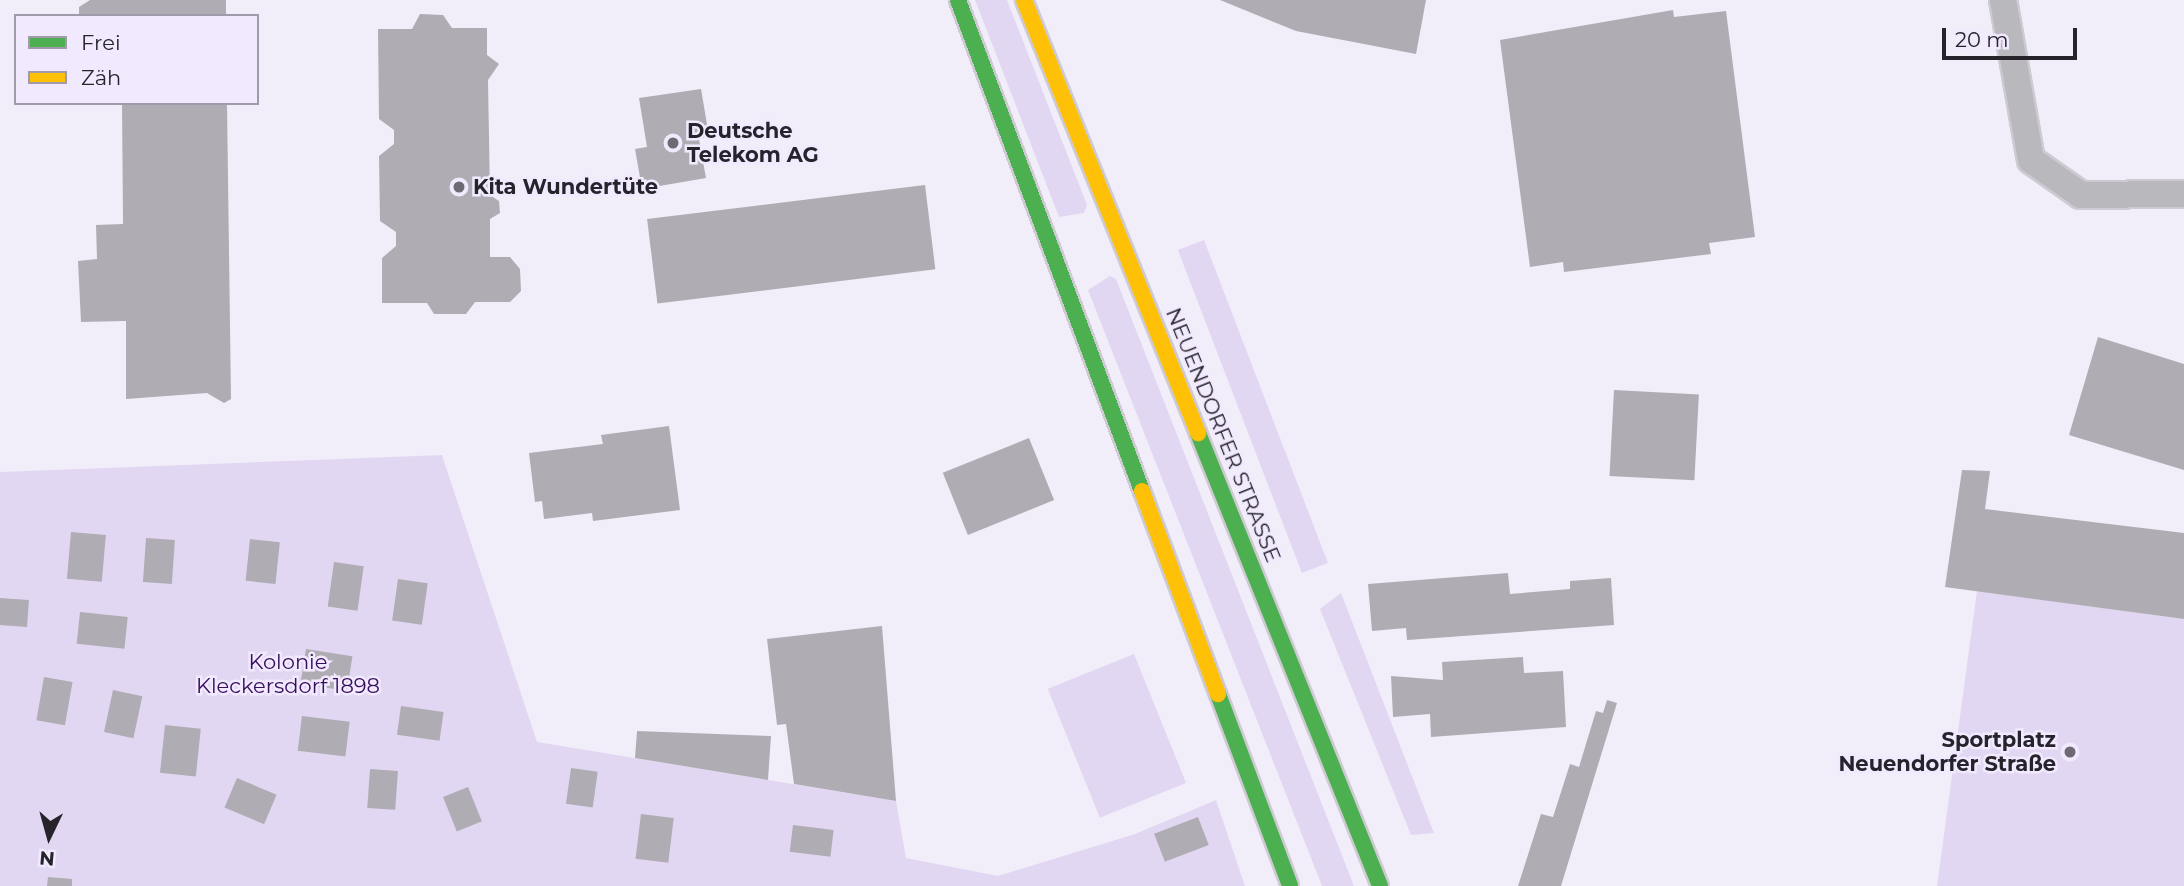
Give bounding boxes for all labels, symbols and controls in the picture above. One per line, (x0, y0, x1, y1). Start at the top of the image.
legend (14, 14, 259, 105)
scale bar (1946, 14, 2081, 58)
text: 20 m (1955, 27, 2009, 52)
text: Frei (81, 30, 121, 55)
text: Zäh (81, 65, 121, 90)
place label: Deutsche Telekom AG (687, 118, 819, 168)
marker: Deutsche Telekom AG (665, 135, 681, 151)
place label: Kita Wundertüte (473, 174, 658, 200)
marker: Kita Wundertüte (451, 179, 467, 195)
street label: NEUENDORFER STRASSE (1160, 304, 1286, 566)
park label: Kolonie Kleckersdorf 1898 (196, 649, 380, 699)
place label: Sportplatz Neuendorfer Straße (1838, 727, 2056, 777)
marker: Sportplatz Neuendorfer Straße (2062, 744, 2078, 760)
north arrow (14, 802, 84, 872)
text: N (38, 846, 56, 871)

